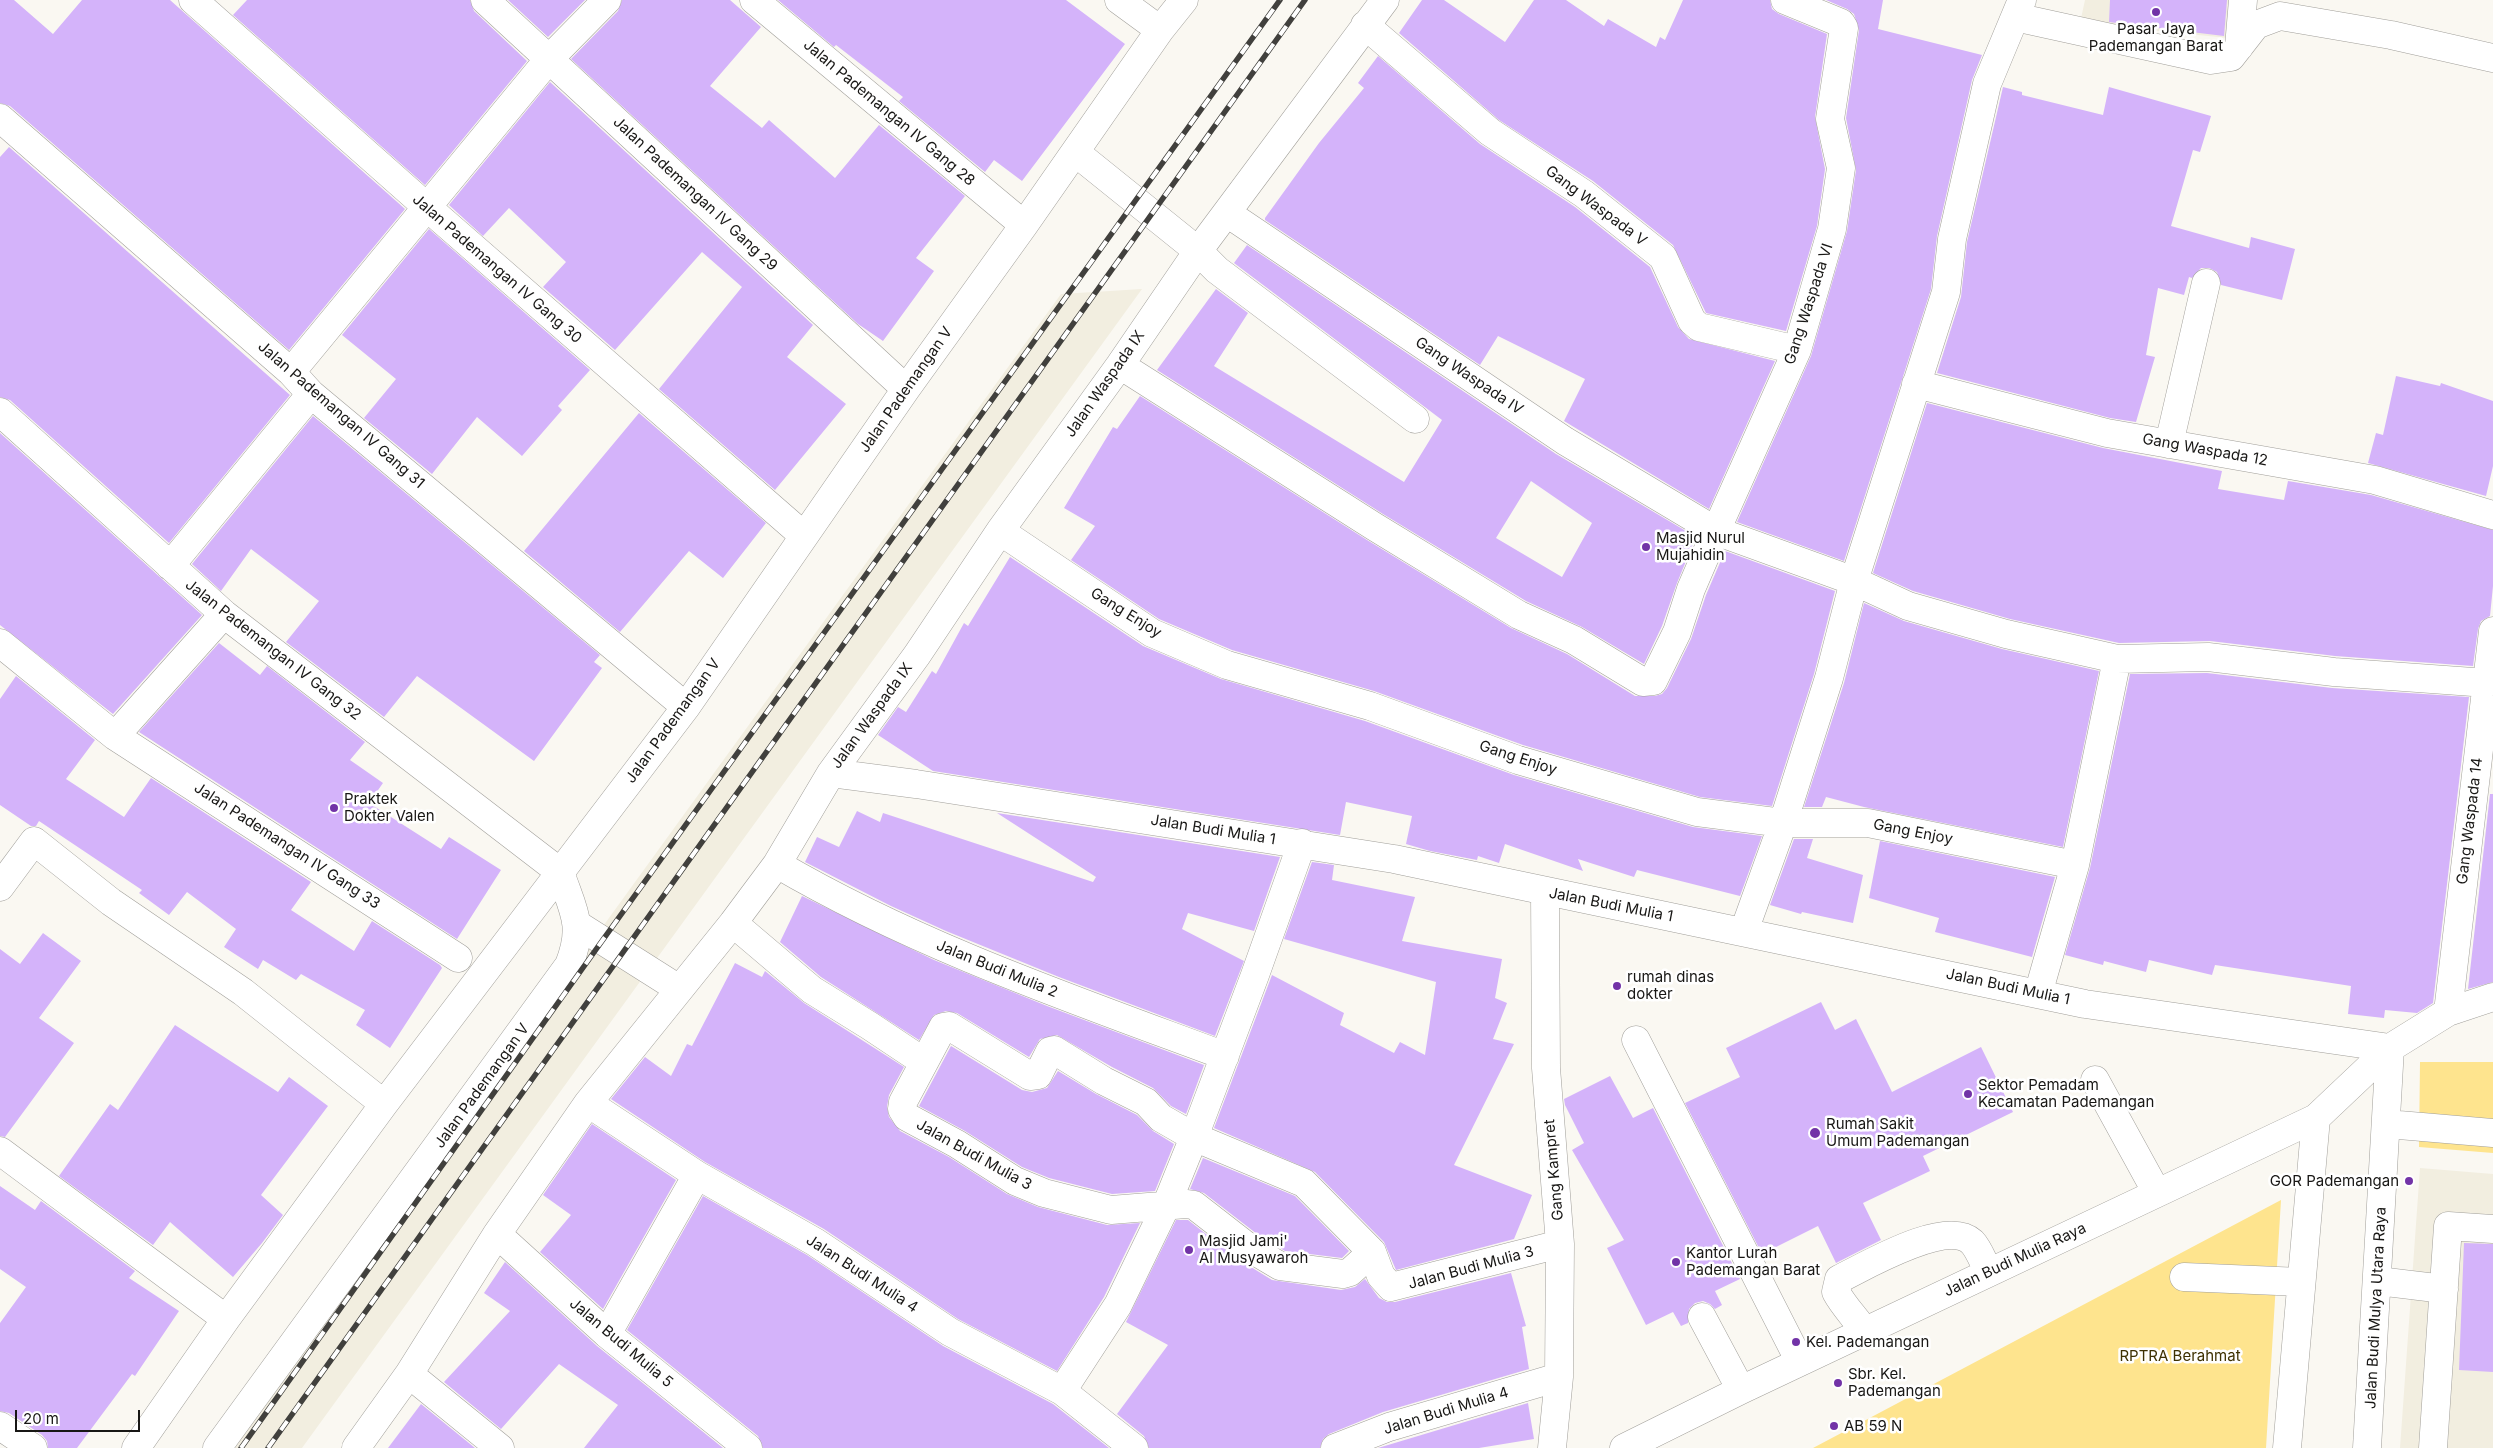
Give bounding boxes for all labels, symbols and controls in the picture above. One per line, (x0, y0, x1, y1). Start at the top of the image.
marker: Pasar Jaya Pademangan Barat (2150, 6, 2162, 18)
place label: Pasar Jaya Pademangan Barat (2089, 20, 2223, 55)
street label: Jalan Pademangan IV Gang 28 (800, 36, 978, 190)
street label: Jalan Pademangan IV Gang 29 (609, 113, 781, 275)
street label: Gang Waspada V (1542, 162, 1650, 250)
street label: Jalan Pademangan IV Gang 30 (409, 191, 585, 347)
street label: Gang Waspada VI (1781, 241, 1837, 367)
street label: Jalan Pademangan V (856, 324, 956, 456)
street label: Jalan Waspada IX (1061, 327, 1149, 441)
street label: Gang Waspada IV (1412, 333, 1526, 419)
street label: Jalan Pademangan IV Gang 31 (254, 338, 428, 492)
street label: Gang Waspada 12 (2141, 430, 2269, 470)
place label: Masjid Nurul Mujahidin (1656, 529, 1745, 564)
marker: Masjid Nurul Mujahidin (1640, 541, 1652, 553)
street label: Jalan Pademangan IV Gang 32 (182, 576, 364, 724)
street label: Gang Enjoy (1087, 584, 1165, 642)
street label: Jalan Pademangan V (622, 655, 724, 787)
street label: Jalan Waspada IX (828, 660, 916, 772)
street label: Gang Enjoy (1477, 737, 1559, 779)
street label: Gang Waspada 14 (2453, 757, 2487, 885)
street label: Jalan Pademangan IV Gang 33 (191, 779, 383, 913)
place label: Praktek Dokter Valen (344, 790, 435, 825)
marker: Praktek Dokter Valen (328, 802, 340, 814)
street label: Jalan Budi Mulia 1 (1149, 811, 1277, 849)
street label: Gang Enjoy (1872, 815, 1954, 849)
street label: Jalan Budi Mulia 1 (1547, 884, 1675, 926)
street label: Jalan Budi Mulia 2 (934, 936, 1060, 1002)
street label: Jalan Budi Mulia 1 (1944, 965, 2072, 1009)
place label: rumah dinas dokter (1627, 968, 1714, 1003)
marker: rumah dinas dokter (1611, 980, 1623, 992)
street label: Jalan Pademangan V (431, 1020, 533, 1152)
place label: Sektor Pemadam Kecamatan Pademangan (1978, 1076, 2154, 1111)
marker: Sektor Pemadam Kecamatan Pademangan (1962, 1088, 1974, 1100)
place label: Rumah Sakit Umum Pademangan (1826, 1115, 1969, 1150)
street label: Jalan Budi Mulia 3 (913, 1116, 1035, 1194)
street label: Gang Kampret (1541, 1119, 1567, 1221)
marker: Rumah Sakit Umum Pademangan (1808, 1126, 1822, 1140)
place label: GOR Pademangan (2270, 1172, 2399, 1190)
marker: GOR Pademangan (2403, 1175, 2415, 1187)
street label: Jalan Budi Mulya Utara Raya (2362, 1206, 2390, 1410)
street label: Jalan Budi Mulia Raya (1941, 1219, 2089, 1301)
street label: Jalan Budi Mulia 4 (803, 1231, 921, 1317)
place label: Masjid Jami' Al Musyawaroh (1199, 1232, 1308, 1267)
street label: Jalan Budi Mulia 3 (1406, 1243, 1536, 1293)
marker: Masjid Jami' Al Musyawaroh (1183, 1244, 1195, 1256)
place label: Kantor Lurah Pademangan Barat (1686, 1244, 1820, 1279)
marker: Kantor Lurah Pademangan Barat (1670, 1256, 1682, 1268)
street label: Jalan Budi Mulia 5 (566, 1295, 676, 1391)
place label: Kel. Pademangan (1806, 1333, 1929, 1351)
marker: Kel. Pademangan (1790, 1336, 1802, 1348)
park label: RPTRA Berahmat (2119, 1347, 2241, 1365)
place label: Sbr. Kel. Pademangan (1848, 1365, 1941, 1400)
marker: Sbr. Kel. Pademangan (1832, 1377, 1844, 1389)
street label: Jalan Budi Mulia 4 (1381, 1383, 1511, 1439)
scale bar (18, 1400, 142, 1432)
text: 20 m (23, 1409, 59, 1428)
place label: AB 59 N (1844, 1417, 1902, 1435)
marker: AB 59 N (1828, 1420, 1840, 1432)

